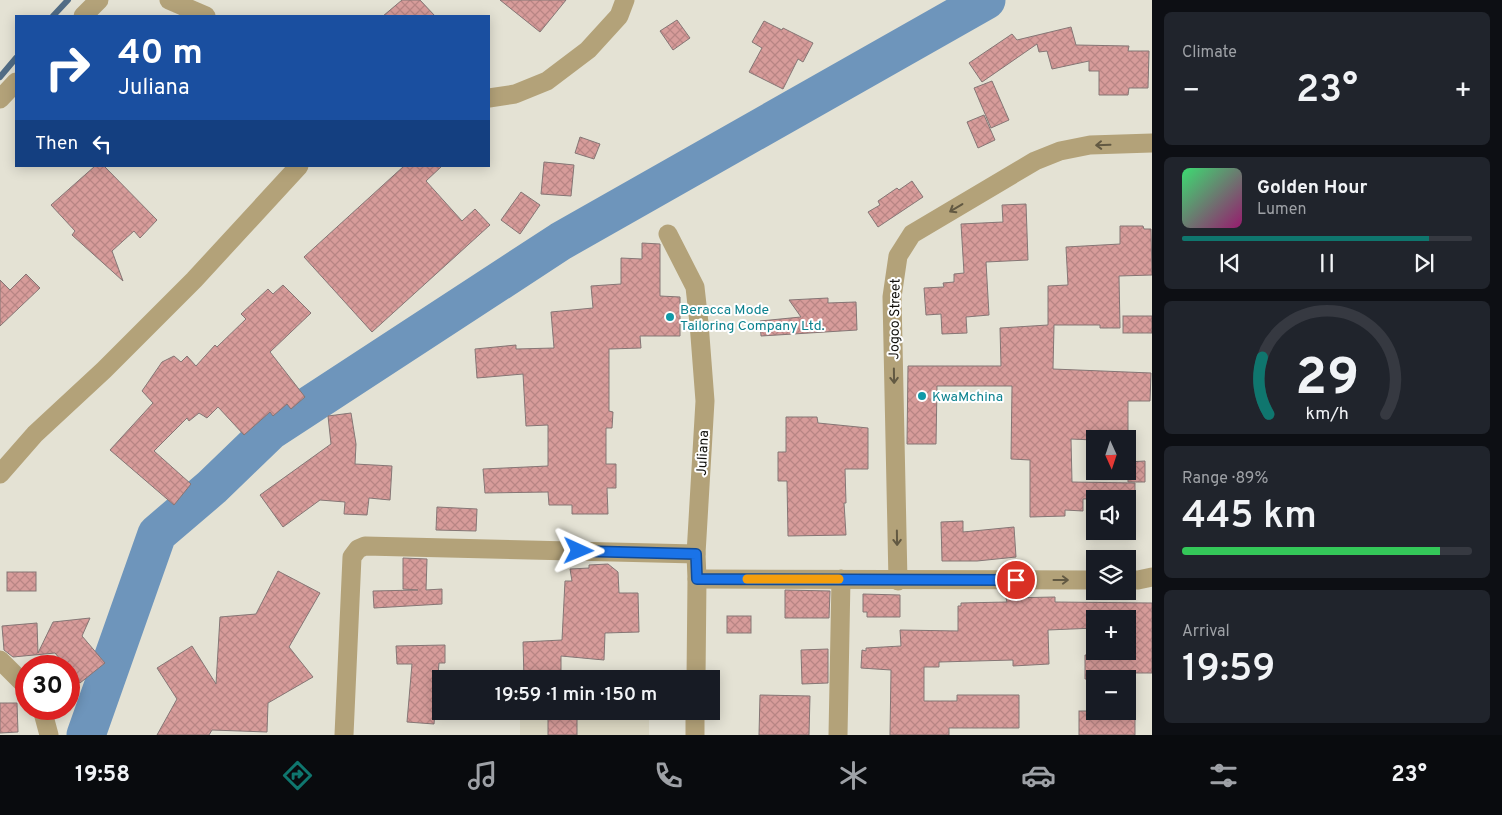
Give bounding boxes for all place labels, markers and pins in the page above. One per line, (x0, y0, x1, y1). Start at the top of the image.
place label: Beracca Mode Tailoring Company Ltd. (680, 302, 825, 335)
marker: Beracca Mode Tailoring Company Ltd. (664, 311, 676, 323)
place label: KwaMchina (932, 389, 1003, 406)
marker: KwaMchina (916, 390, 928, 402)
pin (995, 559, 1037, 601)

